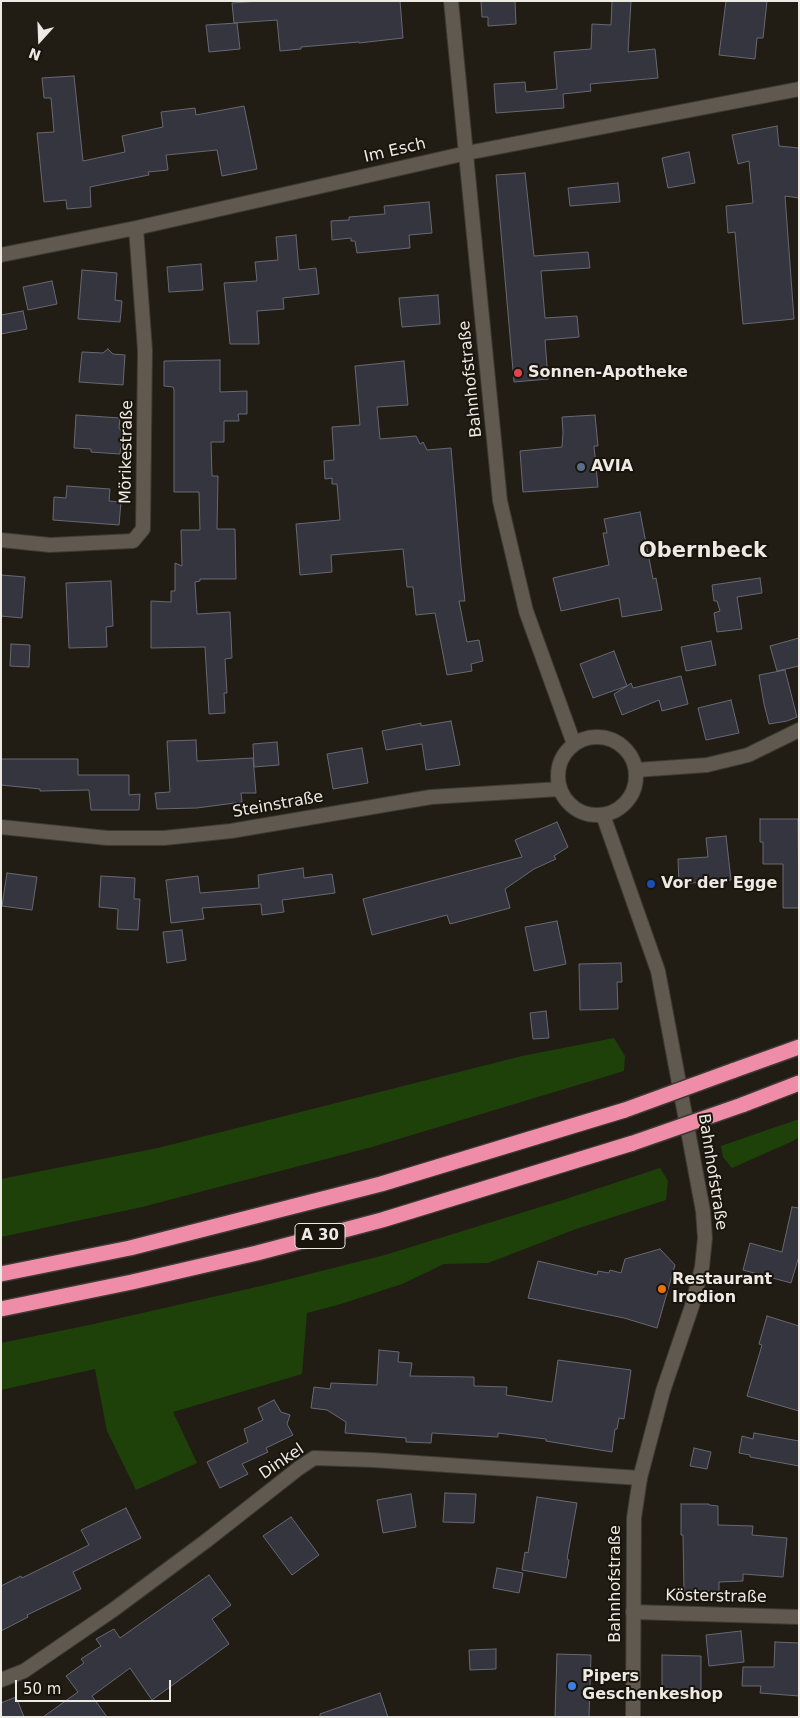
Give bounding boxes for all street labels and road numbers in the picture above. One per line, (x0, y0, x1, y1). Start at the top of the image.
street label: Im Esch (362, 135, 428, 167)
street label: Bahnhofstraße (455, 320, 487, 438)
street label: Mörikestraße (116, 400, 138, 504)
street label: Steinstraße (231, 788, 325, 822)
street label: Bahnhofstraße (693, 1112, 731, 1232)
road number: A 30 (295, 1224, 345, 1248)
street label: Dinkel (256, 1440, 308, 1484)
street label: Bahnhofstraße (606, 1525, 626, 1643)
street label: Kösterstraße (665, 1587, 767, 1607)

